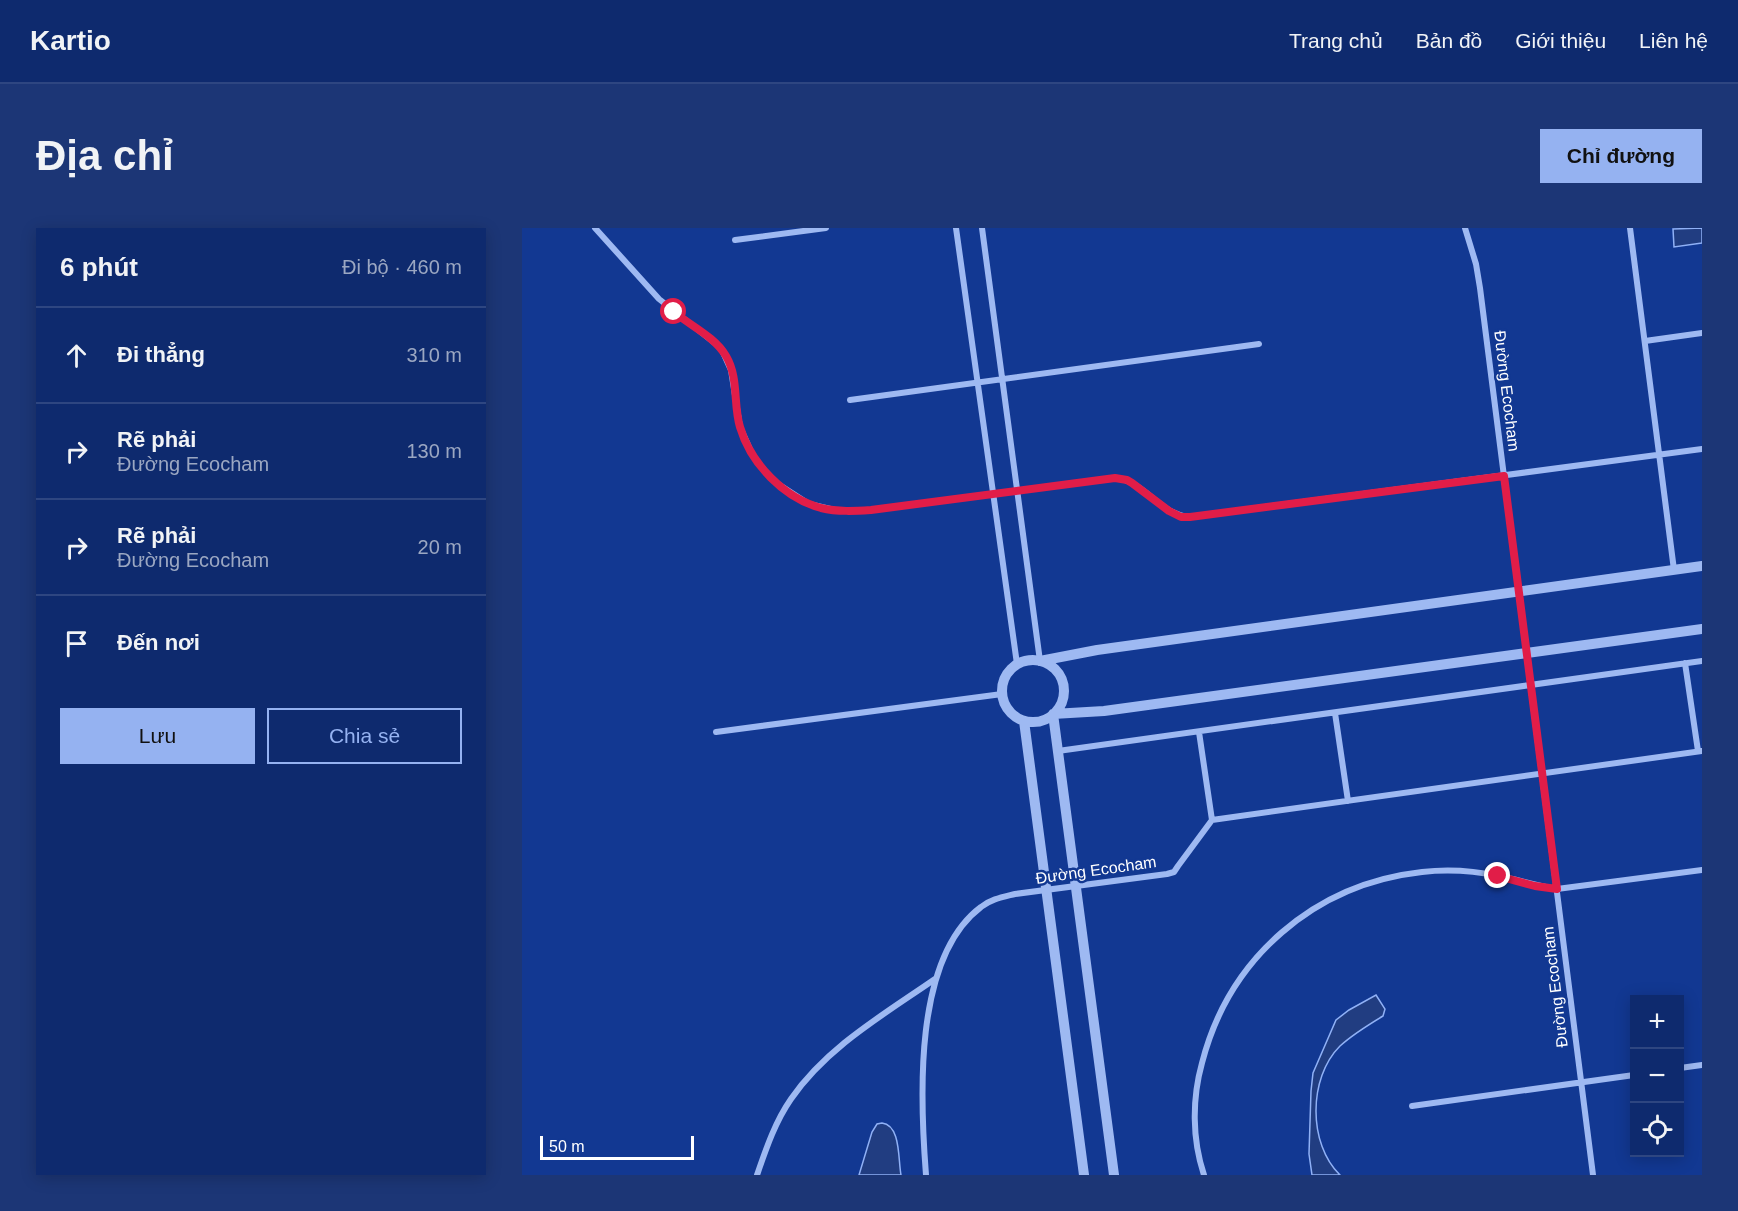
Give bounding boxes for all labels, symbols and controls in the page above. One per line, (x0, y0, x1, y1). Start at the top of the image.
text: Kartio (30, 25, 111, 56)
text: Trang chủ (1289, 29, 1383, 52)
text: Bản đồ (1416, 29, 1482, 52)
text: Giới thiệu (1515, 29, 1606, 52)
text: Liên hệ (1639, 29, 1708, 52)
button: Chỉ đường (1540, 129, 1702, 183)
text: Địa chỉ (36, 132, 174, 179)
text: 6 phút (60, 252, 138, 282)
text: Đi bộ · 460 m (342, 256, 462, 278)
route start (660, 298, 686, 324)
street label: Đường Ecocham (1491, 330, 1523, 452)
icon: ahead (60, 339, 93, 372)
text: Đi thẳng (117, 342, 205, 367)
text: 310 m (406, 344, 462, 366)
text: Rẽ phải (117, 427, 196, 452)
icon: right (60, 435, 93, 468)
text: 130 m (406, 440, 462, 462)
text: Đường Ecocham (117, 453, 269, 475)
text: Rẽ phải (117, 523, 196, 548)
icon: right (60, 531, 93, 564)
text: 20 m (418, 536, 462, 558)
text: Đường Ecocham (117, 549, 269, 571)
icon: arrive (60, 627, 93, 660)
text: Đến nơi (117, 630, 200, 655)
button: Lưu (60, 708, 255, 764)
button: Chia sẻ (267, 708, 462, 764)
street label: Đường Ecocham (1035, 853, 1157, 887)
route end (1484, 862, 1510, 888)
street label: Đường Ecocham (1539, 926, 1571, 1048)
map controls (1630, 995, 1684, 1157)
button: + (1630, 995, 1684, 1049)
button: − (1630, 1049, 1684, 1103)
button: locate (1630, 1103, 1684, 1157)
scale bar (540, 1133, 694, 1160)
text: 50 m (549, 1138, 585, 1155)

